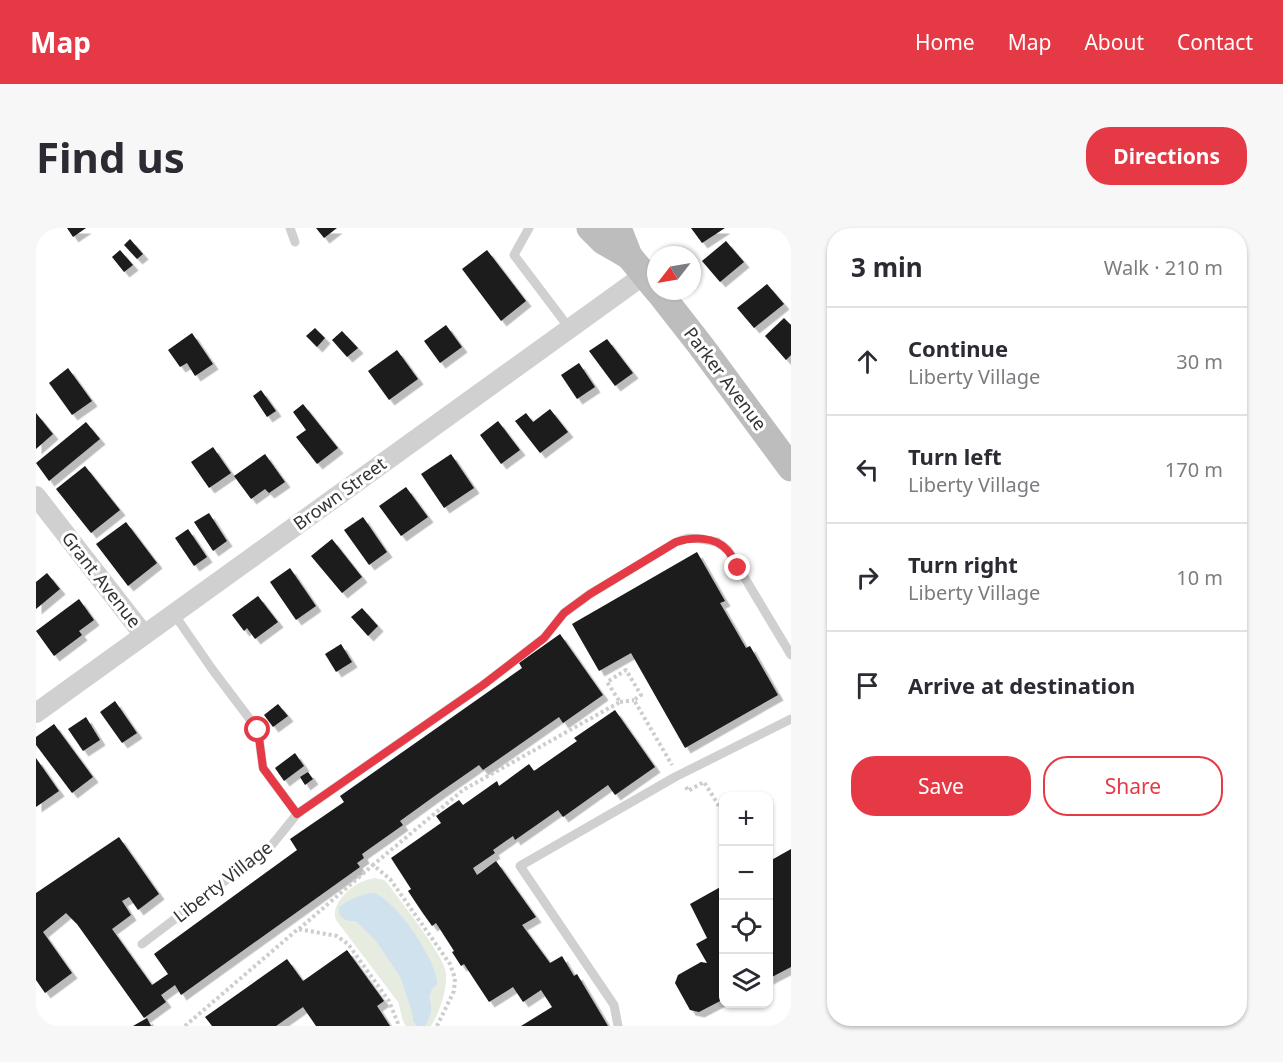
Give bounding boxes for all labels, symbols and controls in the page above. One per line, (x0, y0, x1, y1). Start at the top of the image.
text: Map (30, 23, 91, 61)
text: Home (915, 28, 975, 56)
text: Map (1008, 28, 1051, 56)
text: About (1084, 28, 1144, 56)
text: Contact (1177, 28, 1253, 56)
button: Directions (1086, 127, 1247, 185)
text: Find us (36, 128, 185, 185)
north arrow (647, 246, 701, 300)
text: 3 min (851, 249, 923, 285)
text: Walk · 210 m (1104, 254, 1223, 281)
street label: Parker Avenue (679, 322, 773, 435)
text: Continue (908, 333, 1008, 363)
icon: ahead (851, 345, 884, 378)
text: 30 m (1176, 348, 1223, 375)
text: Liberty Village (908, 363, 1040, 390)
text: Turn left (908, 441, 1002, 471)
street label: Brown Street (288, 451, 391, 535)
icon: left (851, 453, 884, 486)
text: 170 m (1165, 456, 1223, 483)
text: Liberty Village (908, 471, 1040, 498)
street label: Grant Avenue (57, 526, 147, 632)
text: Turn right (908, 549, 1018, 579)
route end (724, 554, 750, 580)
icon: right (851, 561, 884, 594)
text: 10 m (1176, 564, 1223, 591)
text: Liberty Village (908, 579, 1040, 606)
icon: arrive (851, 669, 884, 702)
text: Arrive at destination (908, 670, 1135, 700)
route start (244, 716, 270, 742)
button: Save (851, 756, 1031, 816)
button: Share (1043, 756, 1223, 816)
map controls (719, 792, 773, 1008)
button: + (719, 792, 773, 846)
street label: Liberty Village (168, 835, 277, 927)
button: − (719, 846, 773, 900)
button: locate (719, 900, 773, 954)
button: layers (719, 954, 773, 1008)

